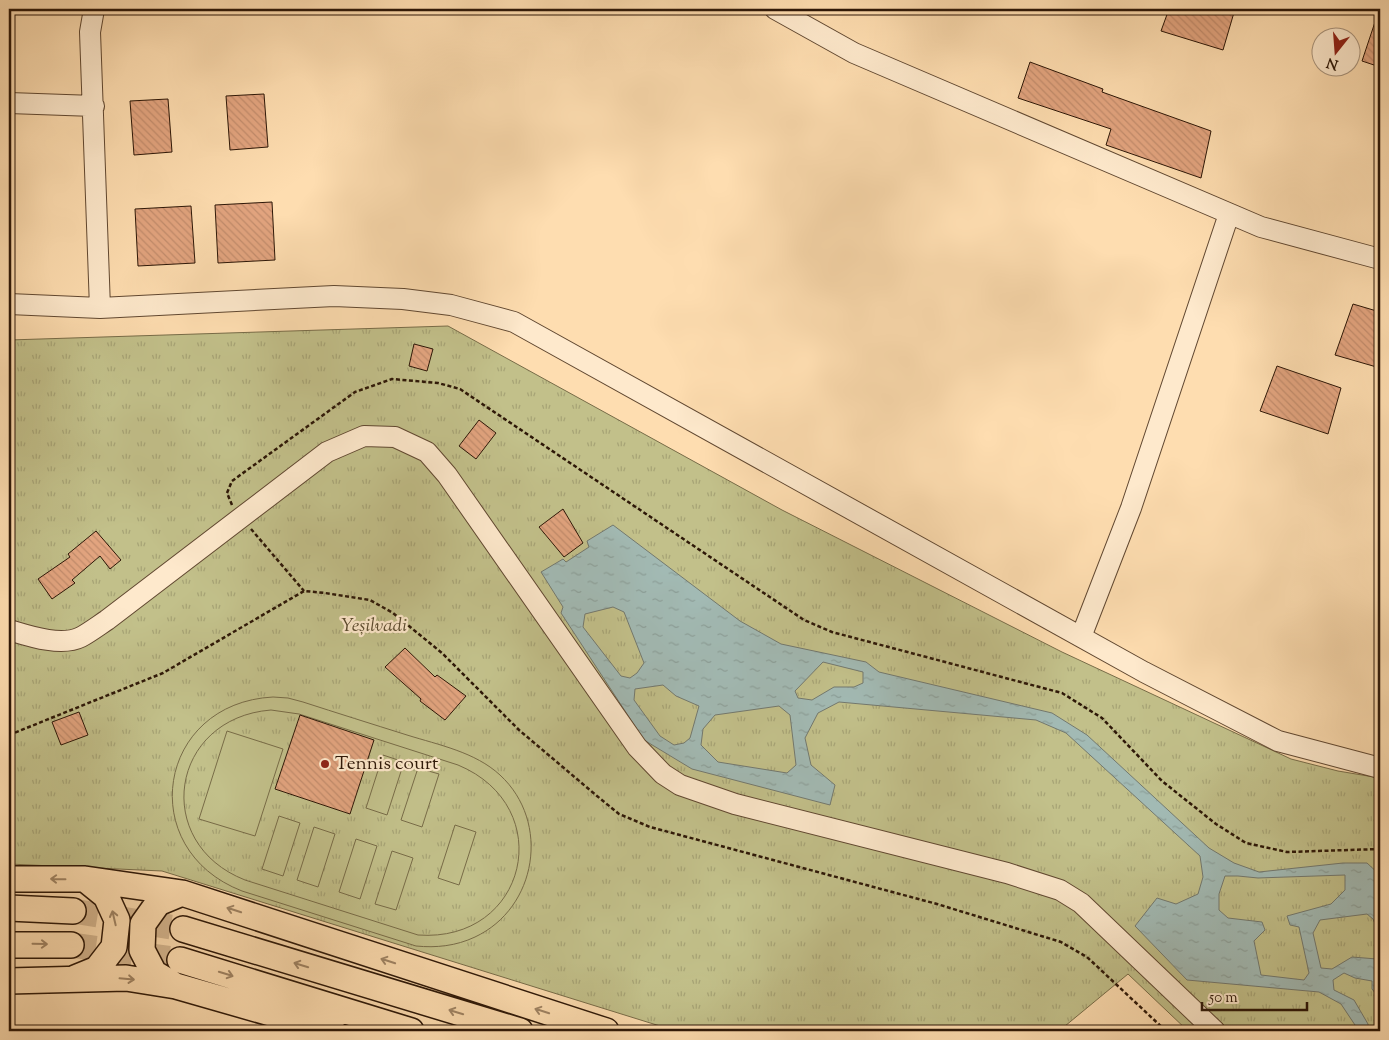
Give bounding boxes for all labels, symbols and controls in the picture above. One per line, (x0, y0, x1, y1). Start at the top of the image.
north arrow (1312, 28, 1362, 78)
text: N (1325, 51, 1341, 74)
park label: Yeşilvadi (341, 613, 407, 640)
place label: Tennis court (335, 751, 439, 778)
marker: Tennis court (319, 758, 331, 770)
one-way arrow (50, 874, 66, 883)
one-way arrow (226, 905, 242, 915)
one-way arrow (109, 910, 118, 926)
one-way arrow (32, 940, 48, 949)
one-way arrow (381, 956, 396, 965)
one-way arrow (293, 959, 309, 969)
one-way arrow (218, 970, 234, 980)
one-way arrow (119, 974, 135, 984)
scale bar (1202, 980, 1306, 1012)
text: 50 m (1208, 988, 1238, 1009)
one-way arrow (535, 1006, 551, 1016)
one-way arrow (449, 1007, 464, 1016)

